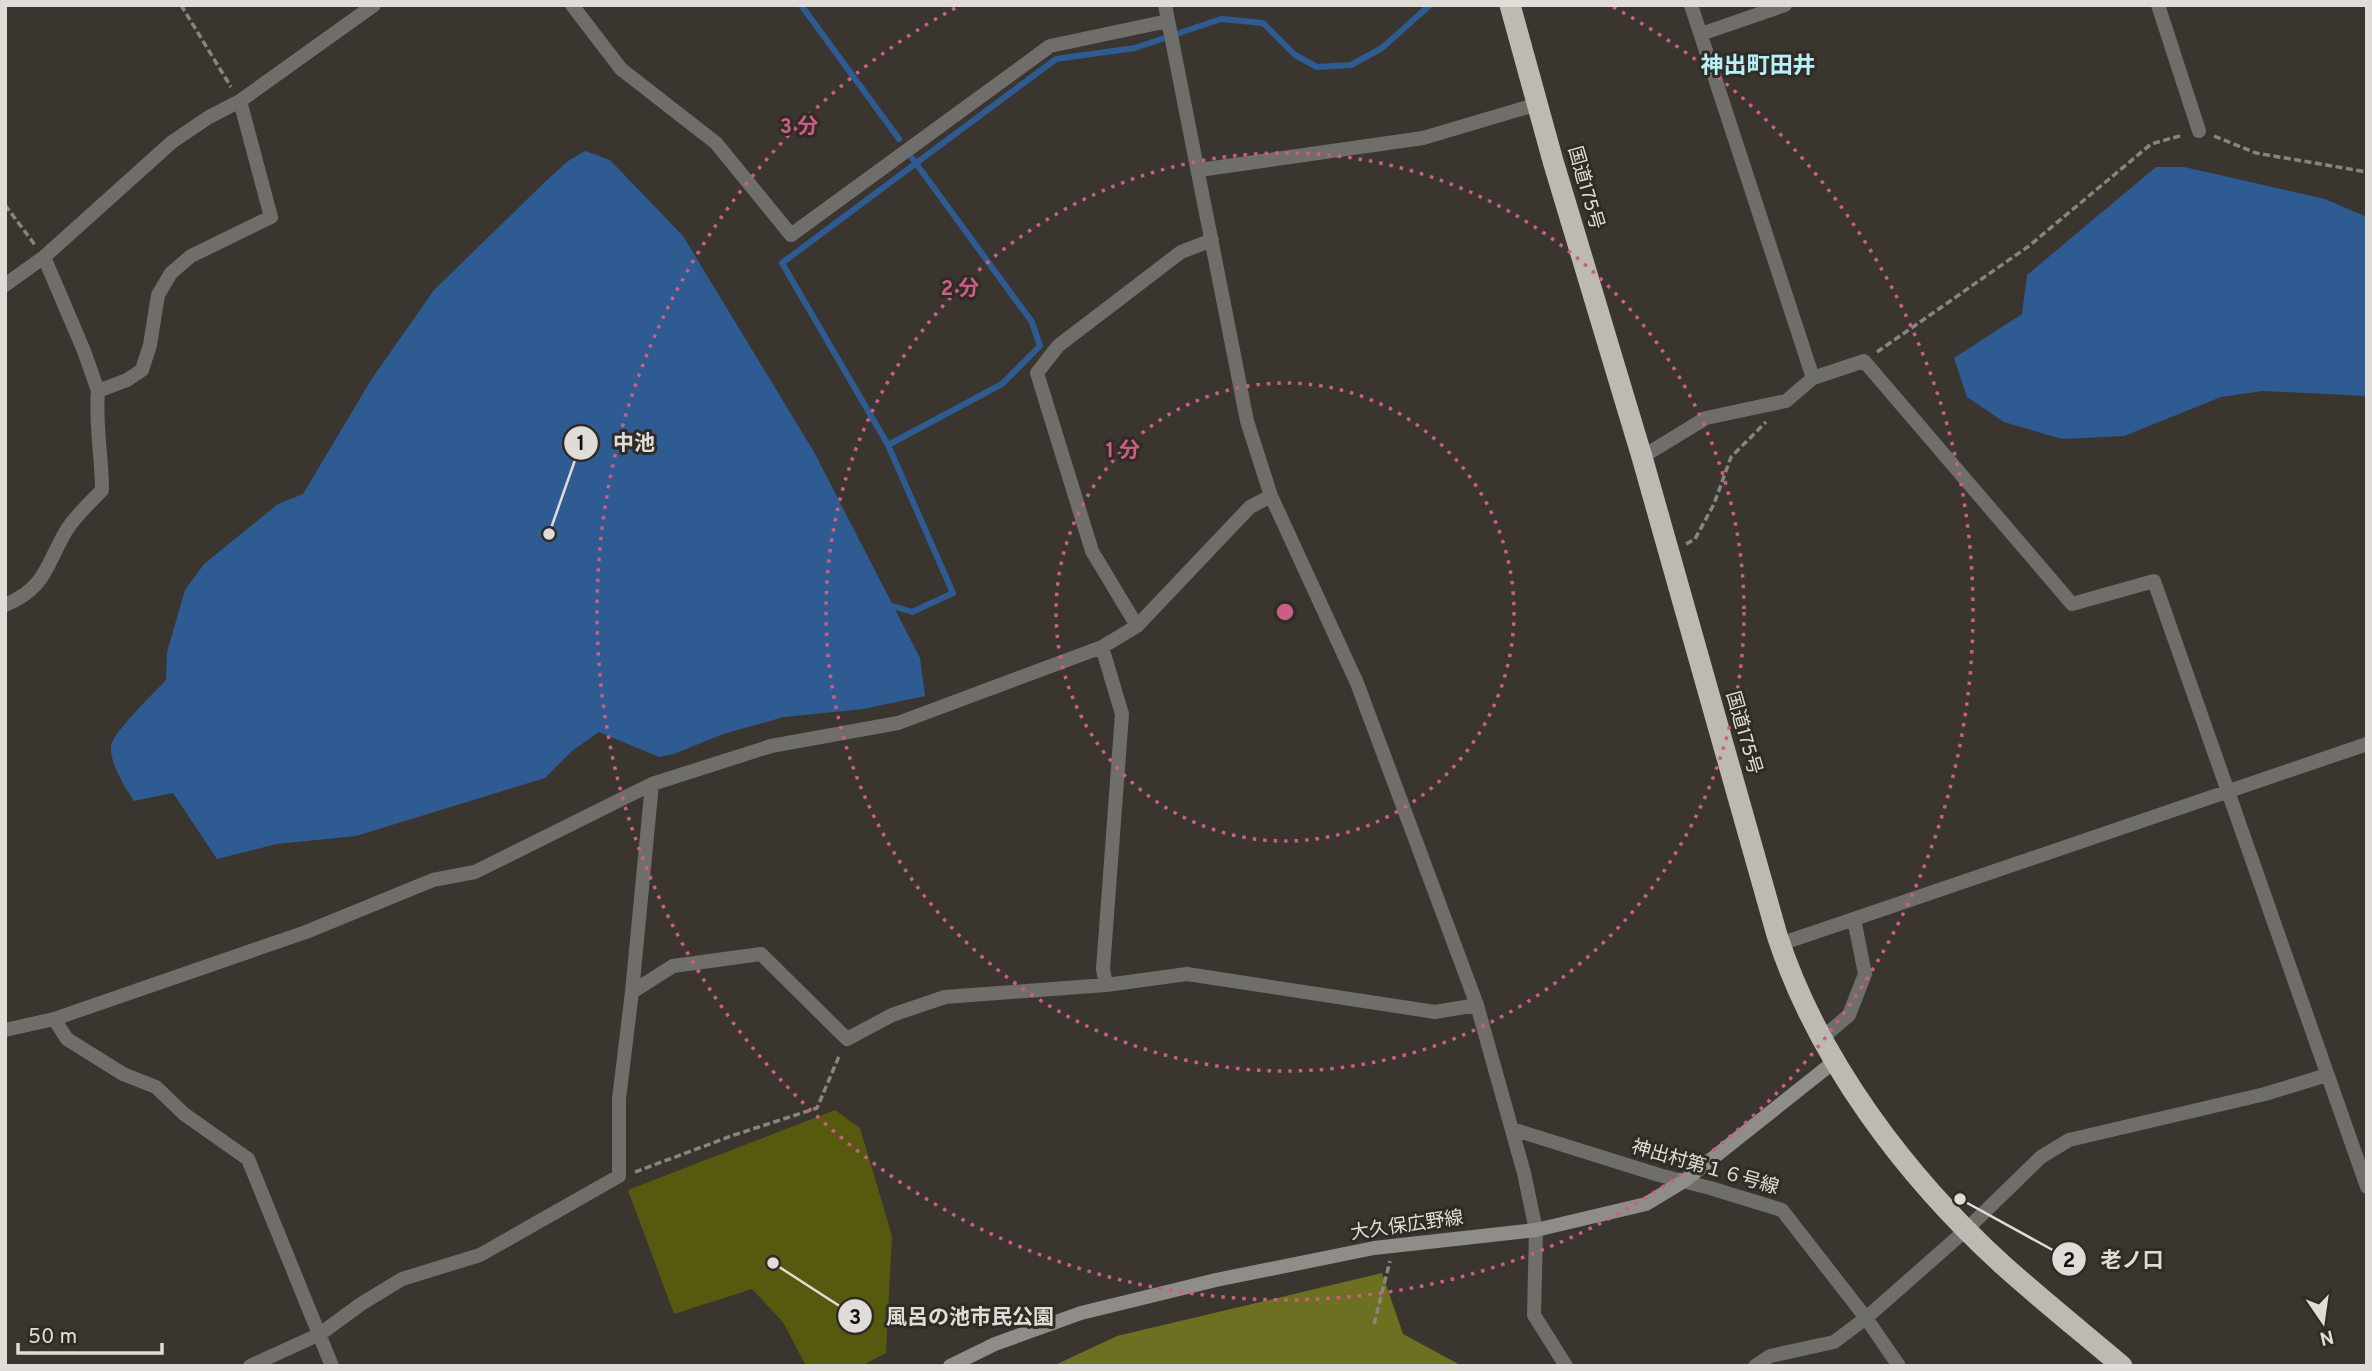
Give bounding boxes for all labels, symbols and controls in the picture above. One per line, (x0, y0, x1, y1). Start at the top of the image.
district label: 神出町田井 (1701, 53, 1816, 82)
text: 3 分 (780, 114, 818, 141)
street label: 国道175号 (1562, 143, 1608, 233)
text: 2 分 (940, 276, 980, 303)
callout: 中池 (564, 422, 669, 464)
text: 1 (577, 431, 585, 458)
text: 中池 (613, 431, 655, 458)
text: 1 分 (1106, 438, 1140, 465)
centre of rings (1273, 600, 1297, 624)
street label: 国道175号 (1720, 688, 1766, 778)
street label: 神出村第１６号線 (1629, 1136, 1781, 1200)
street label: 大久保広野線 (1349, 1206, 1465, 1246)
callout: 老ノ口 (2051, 1238, 2177, 1280)
text: 2 (2063, 1248, 2075, 1275)
text: 老ノ口 (2101, 1248, 2164, 1275)
north arrow (2288, 1287, 2358, 1357)
callout: 風呂の池市民公園 (837, 1295, 1068, 1337)
text: 3 (849, 1305, 861, 1332)
text: 風呂の池市民公園 (886, 1305, 1054, 1332)
scale bar (18, 1312, 161, 1356)
text: N (2317, 1323, 2336, 1350)
text: 50 m (28, 1324, 77, 1351)

